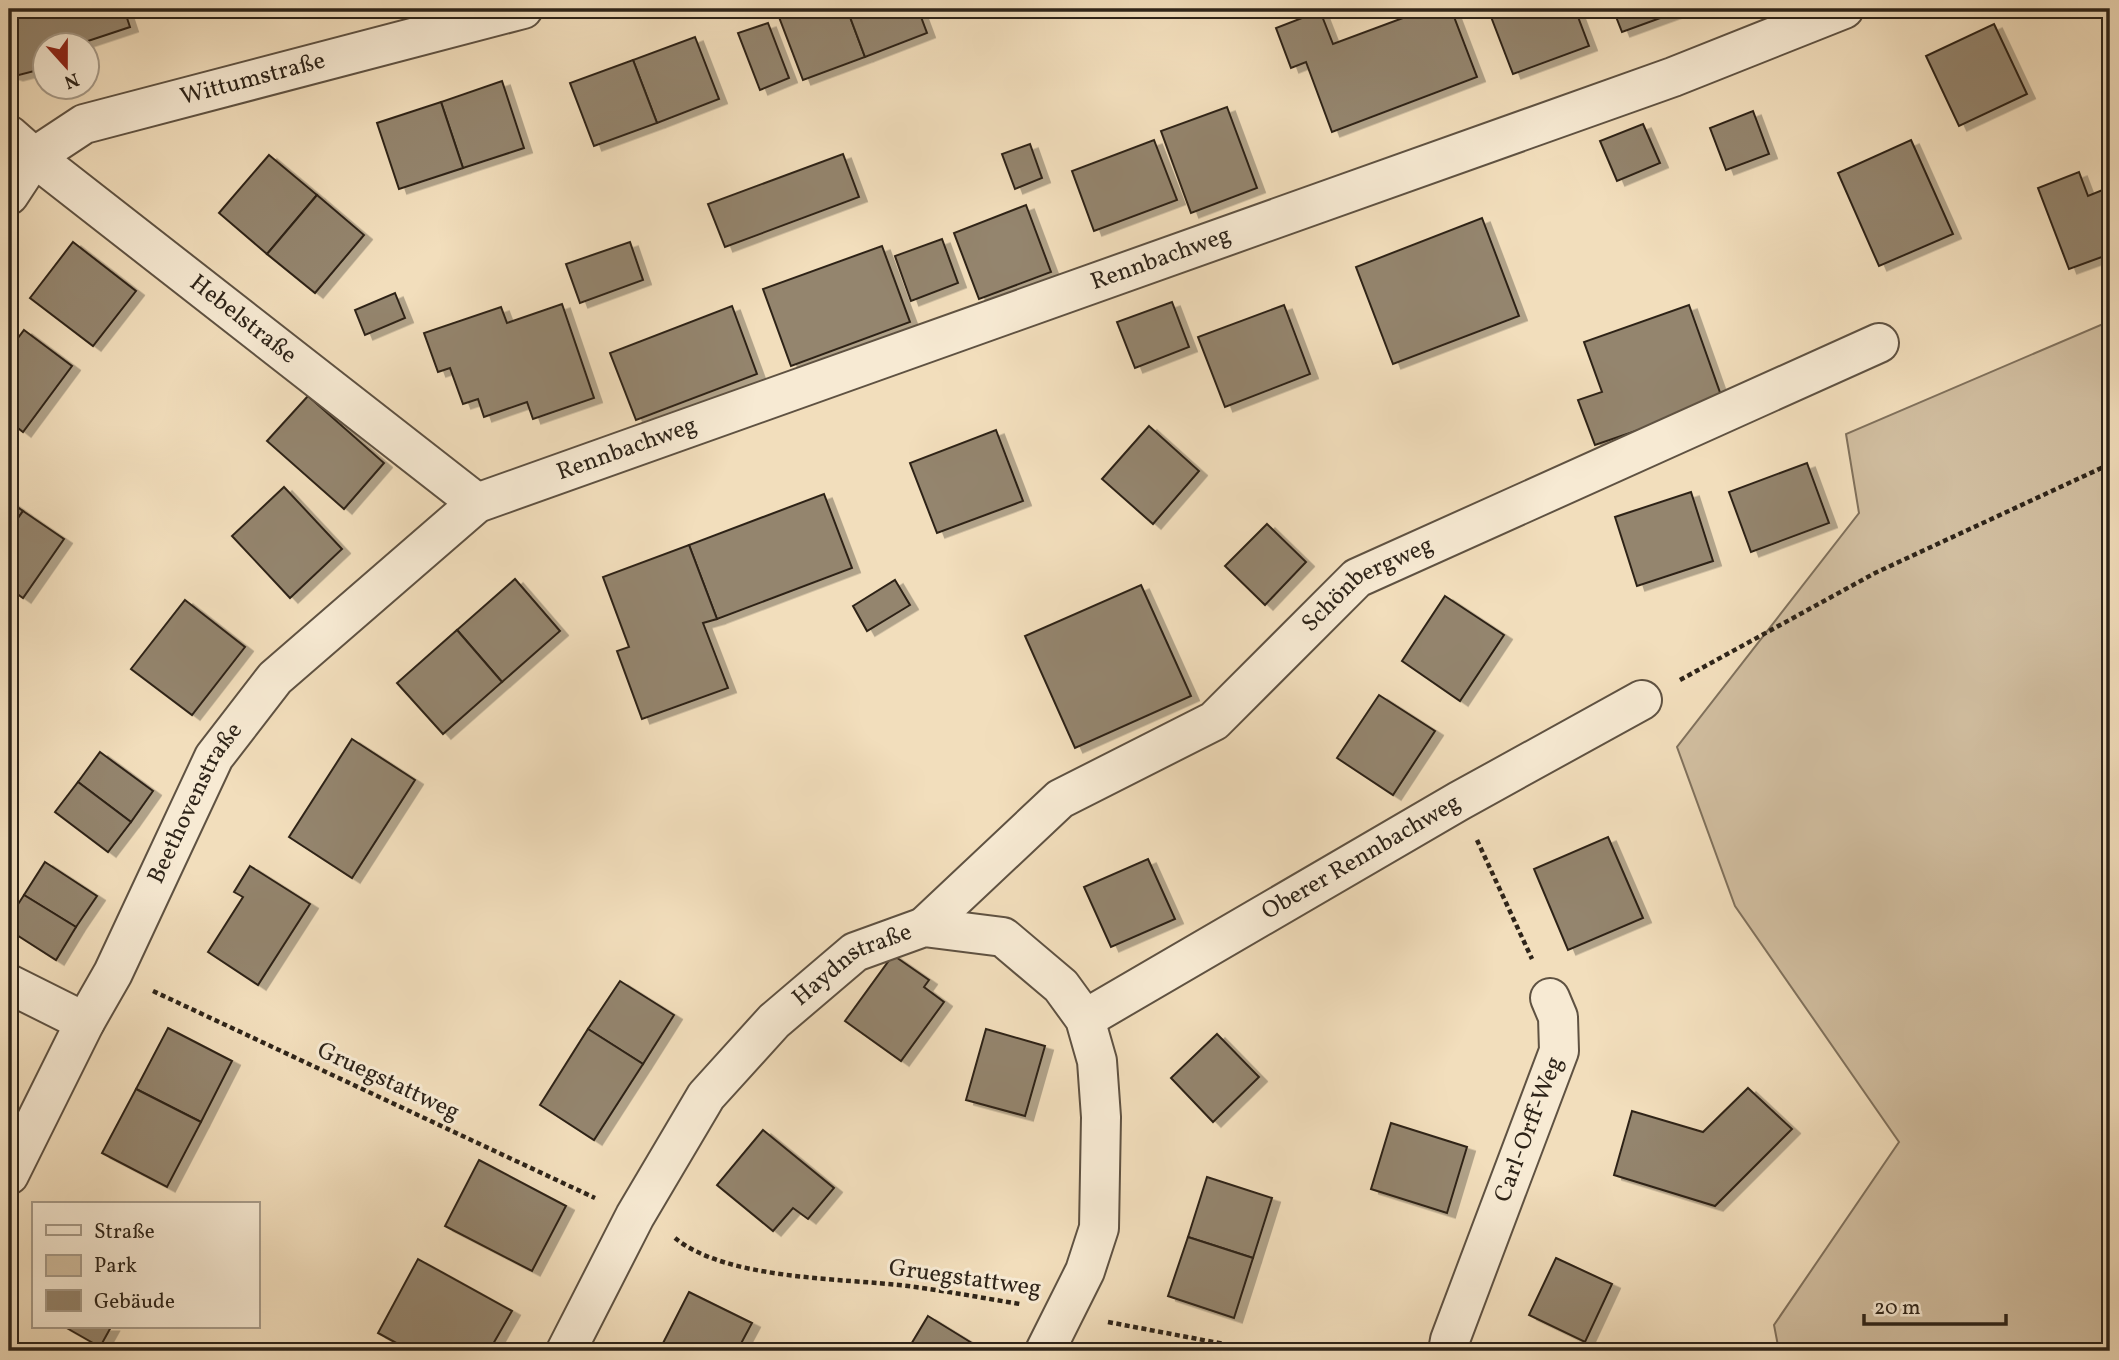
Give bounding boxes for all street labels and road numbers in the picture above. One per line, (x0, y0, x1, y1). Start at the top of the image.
street label: Wittumstraße (177, 44, 329, 115)
street label: Rennbachweg (1086, 219, 1236, 300)
street label: Hebelstraße (182, 267, 303, 373)
street label: Rennbachweg (552, 409, 702, 490)
street label: Schönbergweg (1294, 529, 1439, 641)
street label: Beethovenstraße (140, 716, 251, 890)
street label: Oberer Rennbachweg (1256, 787, 1467, 929)
street label: Haydnstraße (785, 916, 917, 1015)
street label: Gruegstattweg (311, 1034, 465, 1130)
street label: Carl-Orff-Weg (1486, 1052, 1572, 1207)
street label: Gruegstattweg (887, 1251, 1043, 1307)

